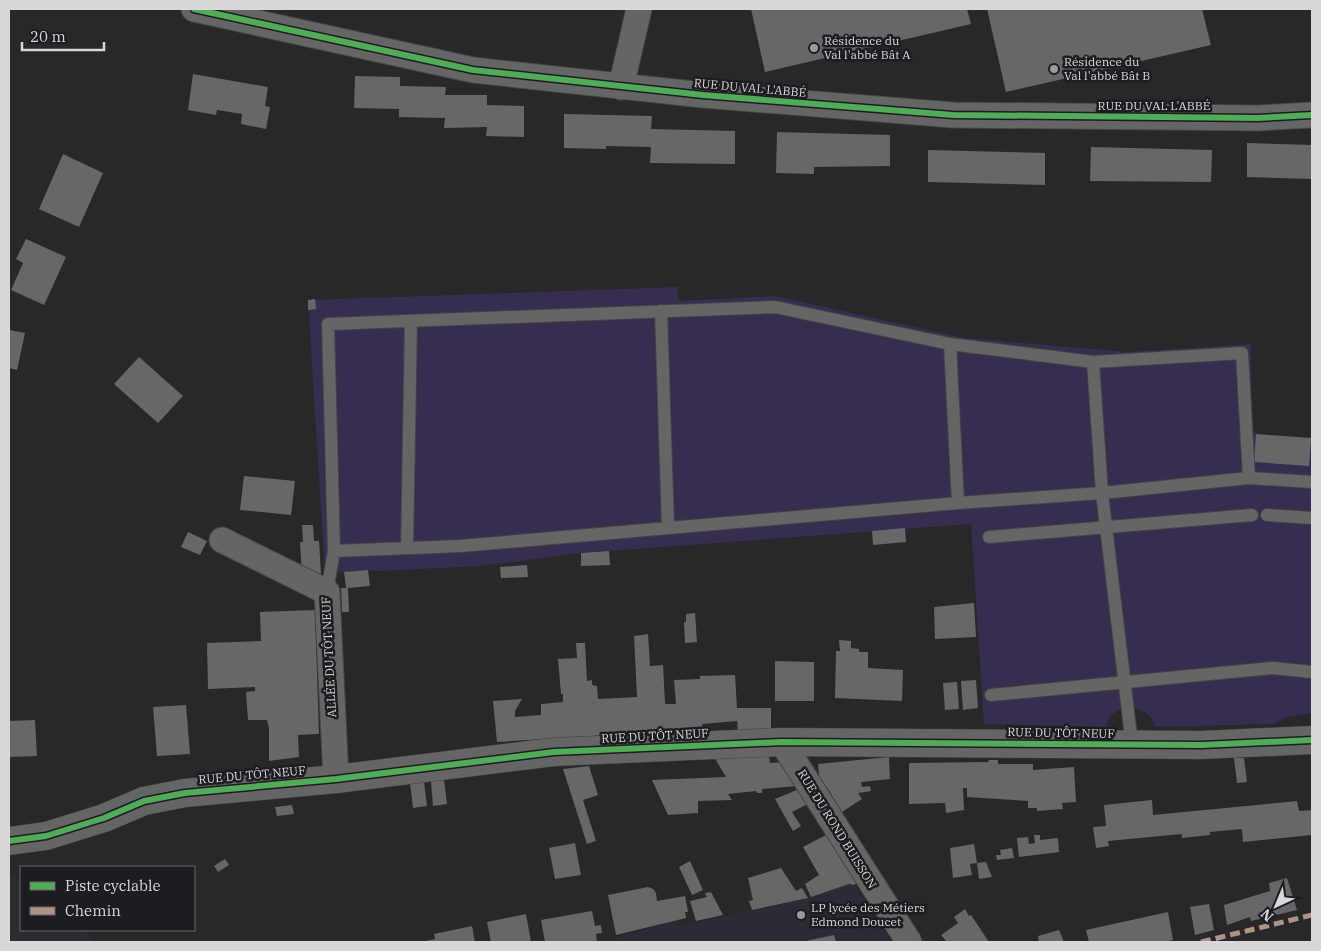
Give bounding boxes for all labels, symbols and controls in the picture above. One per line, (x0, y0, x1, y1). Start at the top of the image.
scale bar (22, 20, 105, 52)
text: 20 m (30, 27, 66, 46)
place label: Résidence du Val l'abbé Bât A (824, 33, 911, 62)
marker: Résidence du Val l'abbé Bât A (808, 42, 820, 54)
place label: Résidence du Val l'abbé Bât B (1064, 54, 1150, 83)
marker: Résidence du Val l'abbé Bât B (1048, 63, 1060, 75)
street label: RUE DU VAL L'ABBÉ (693, 75, 807, 100)
street label: RUE DU VAL L'ABBÉ (1098, 98, 1210, 113)
street label: ALLÉE DU TÔT NEUF (318, 596, 339, 718)
street label: RUE DU TÔT NEUF (1007, 724, 1115, 741)
street label: RUE DU TÔT NEUF (601, 725, 709, 746)
street label: RUE DU TÔT NEUF (198, 762, 306, 787)
street label: RUE DU ROND BUISSON (795, 766, 880, 891)
legend (20, 866, 195, 931)
text: Piste cyclable (65, 876, 161, 895)
north arrow (1251, 881, 1301, 931)
place label: LP lycée des Métiers Edmond Doucet (811, 900, 925, 929)
text: Chemin (65, 901, 121, 920)
text: N (1257, 905, 1277, 926)
marker: LP lycée des Métiers Edmond Doucet (795, 909, 807, 921)

